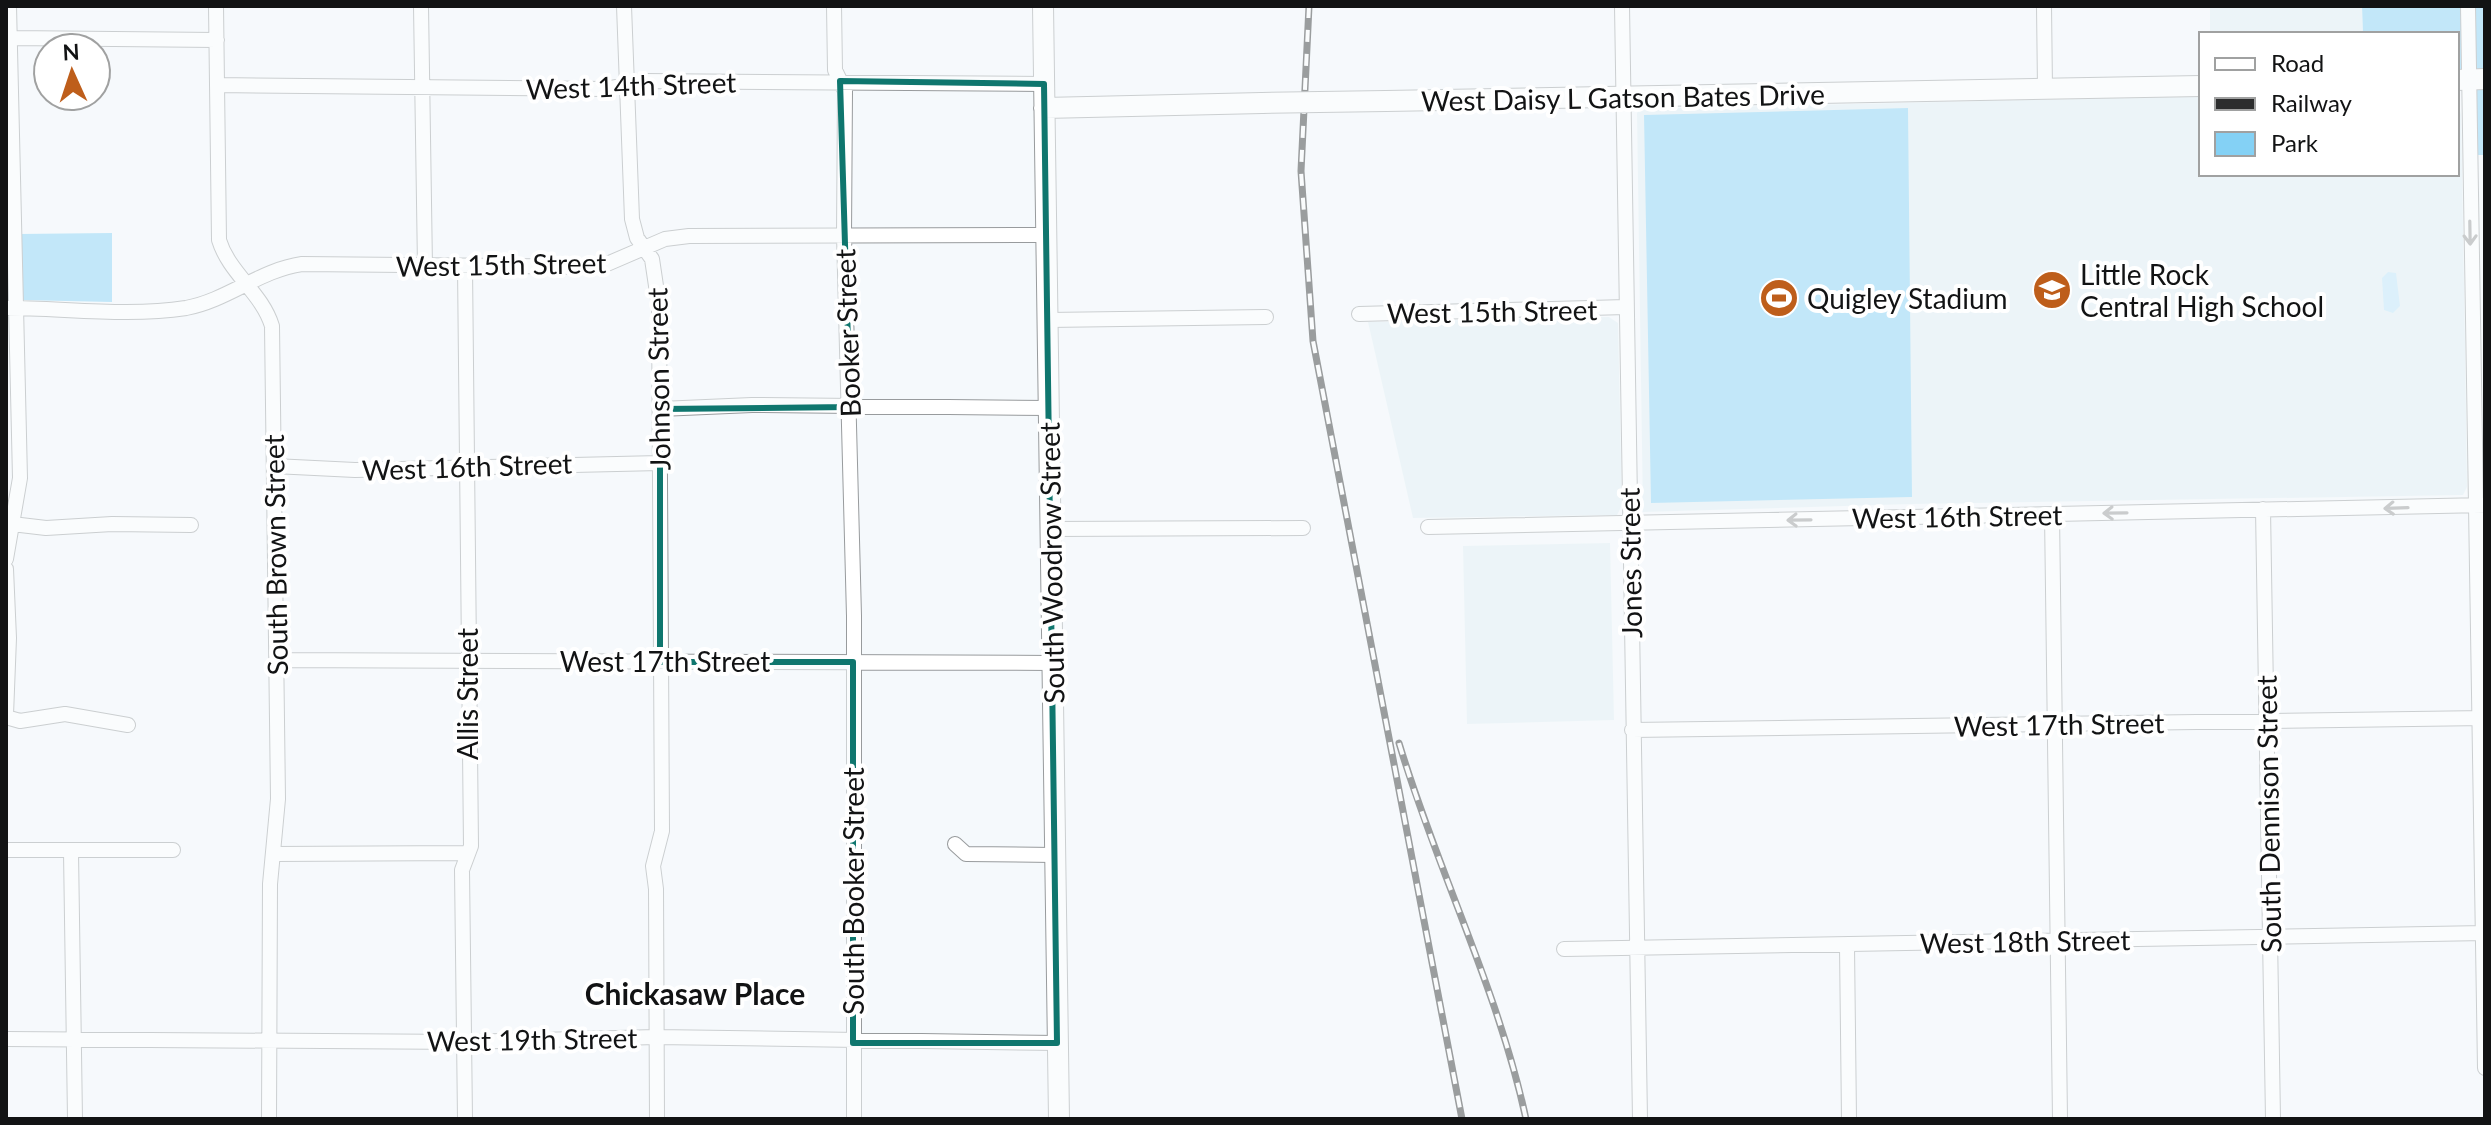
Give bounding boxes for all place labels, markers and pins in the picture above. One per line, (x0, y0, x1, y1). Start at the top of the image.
place label: Little Rock Central High School (2080, 257, 2324, 323)
school or university icon: Little Rock Central High School (2031, 269, 2073, 311)
sports icon: Quigley Stadium (1758, 277, 1800, 319)
place label: Quigley Stadium (1807, 281, 2008, 315)

